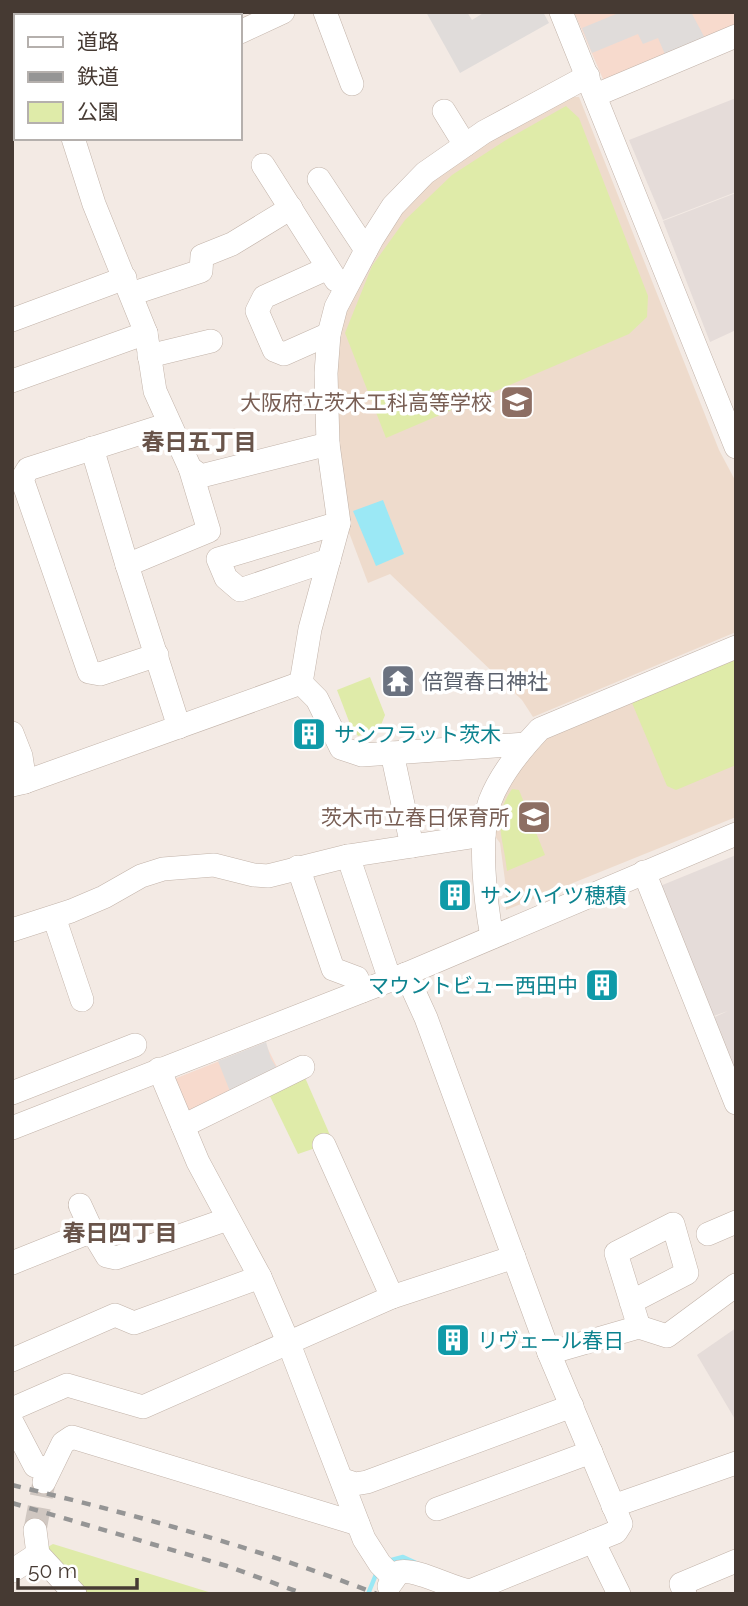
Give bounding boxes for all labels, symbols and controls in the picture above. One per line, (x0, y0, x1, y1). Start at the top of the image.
legend (14, 14, 242, 140)
text: 道路 (77, 29, 119, 54)
text: 鉄道 (77, 64, 119, 89)
text: 公園 (77, 99, 119, 124)
school or university icon: 大阪府立茨木工科高等学校 (498, 383, 536, 421)
place label: 大阪府立茨木工科高等学校 (240, 390, 492, 415)
district label: 春日五丁目 (142, 428, 257, 455)
temple icon: 倍賀春日神社 (379, 662, 417, 700)
place label: 倍賀春日神社 (422, 669, 548, 694)
building icon: サンフラット茨木 (290, 715, 328, 753)
place label: サンフラット茨木 (334, 722, 501, 747)
school or university icon: 茨木市立春日保育所 (515, 798, 553, 836)
place label: 茨木市立春日保育所 (321, 805, 510, 830)
building icon: サンハイツ穂積 (436, 876, 474, 914)
place label: サンハイツ穂積 (480, 883, 627, 908)
building icon: マウントビュー西田中 (583, 966, 621, 1004)
place label: マウントビュー西田中 (368, 973, 578, 998)
district label: 春日四丁目 (63, 1219, 178, 1246)
building icon: リヴェール春日 (434, 1321, 472, 1359)
place label: リヴェール春日 (477, 1328, 624, 1353)
scale bar (18, 1546, 136, 1590)
text: 50 m (28, 1558, 77, 1583)

